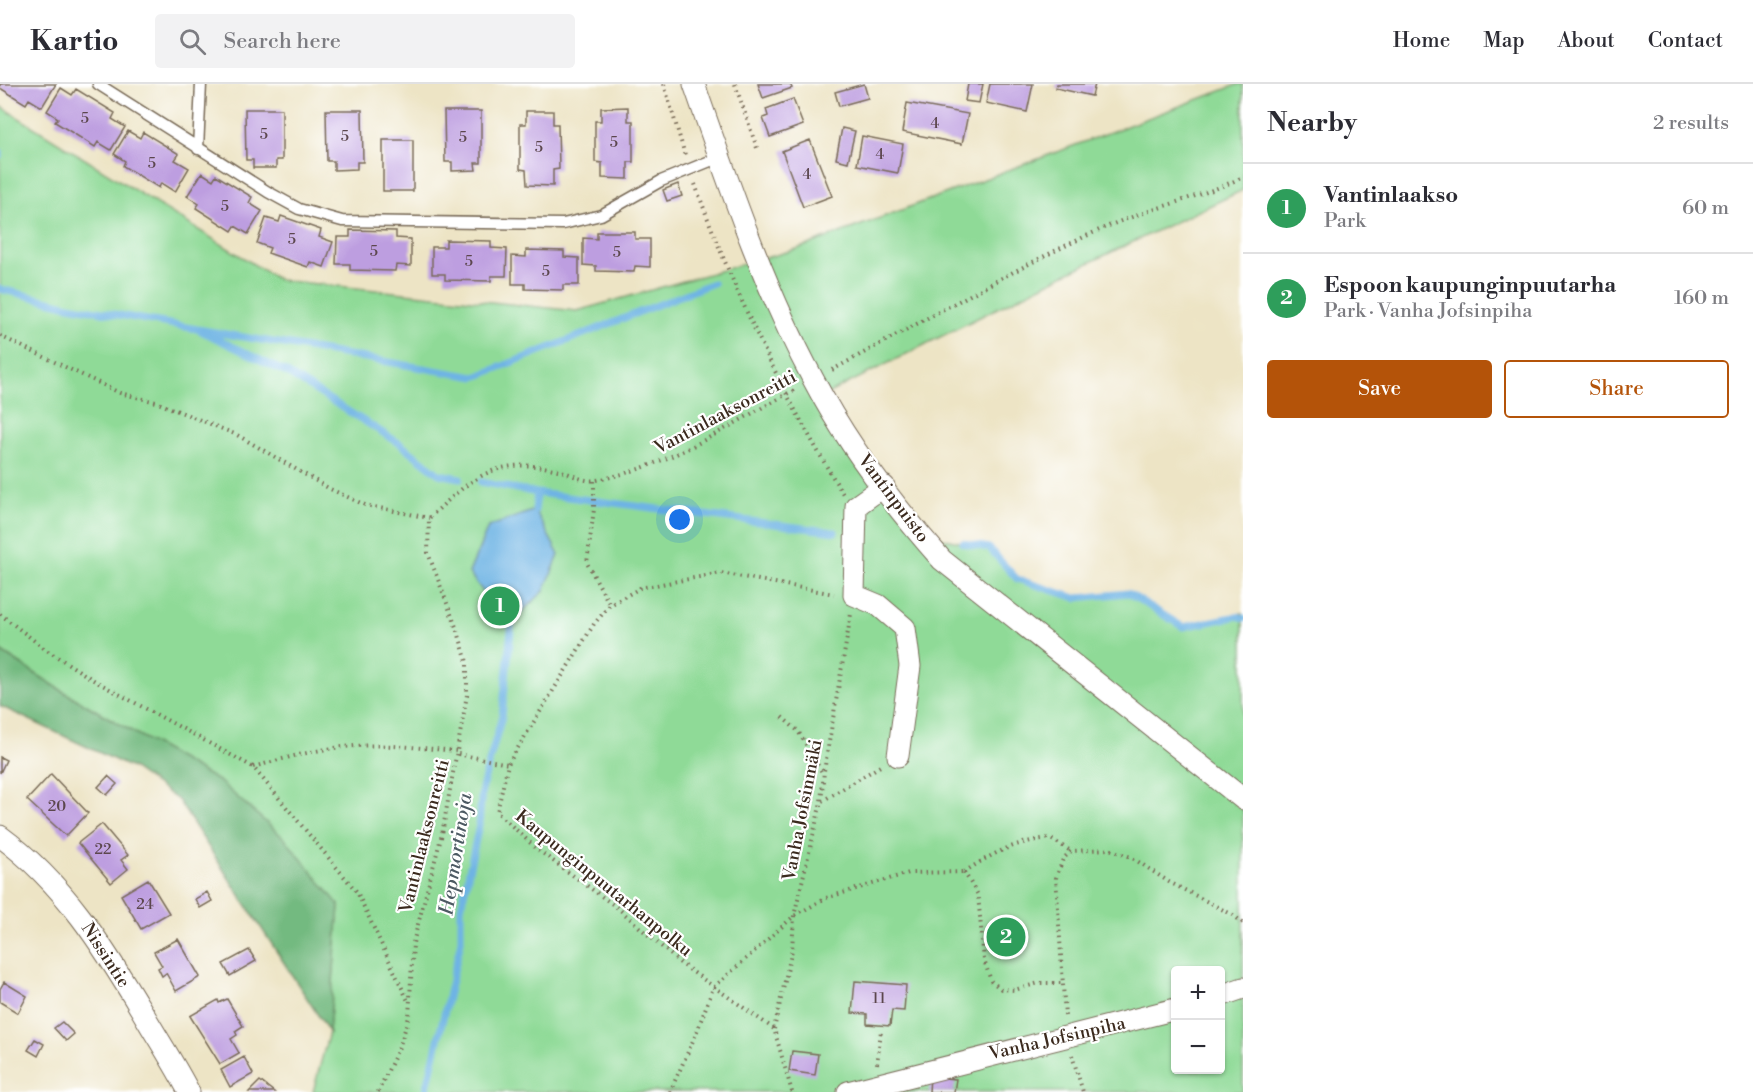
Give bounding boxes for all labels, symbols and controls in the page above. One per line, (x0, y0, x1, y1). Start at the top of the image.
search box (155, 14, 575, 68)
text: Kartio (30, 24, 119, 59)
icon: search (176, 25, 209, 58)
text: Search here (224, 28, 341, 55)
text: Home (1393, 28, 1450, 54)
text: Map (1483, 28, 1525, 54)
text: About (1558, 28, 1615, 54)
text: Contact (1648, 28, 1723, 54)
text: Nearby (1267, 107, 1357, 139)
house number: 5 (81, 109, 89, 128)
text: 2 results (1653, 111, 1729, 136)
house number: 4 (931, 114, 940, 133)
house number: 5 (260, 125, 268, 144)
house number: 5 (341, 127, 349, 146)
house number: 5 (459, 128, 467, 147)
house number: 5 (610, 133, 618, 152)
house number: 5 (535, 138, 543, 157)
house number: 4 (876, 145, 885, 164)
house number: 5 (148, 154, 156, 173)
house number: 4 (803, 165, 812, 184)
text: Vantinlaakso (1324, 182, 1458, 209)
text: 1 (1282, 196, 1291, 221)
text: 60 m (1682, 196, 1729, 221)
house number: 5 (221, 197, 229, 216)
text: Park (1324, 209, 1366, 234)
house number: 5 (288, 230, 296, 249)
house number: 5 (370, 242, 378, 261)
house number: 5 (613, 243, 621, 262)
house number: 5 (465, 252, 473, 271)
house number: 5 (542, 262, 550, 281)
text: Espoon kaupunginpuutarha (1324, 272, 1616, 299)
text: 2 (1280, 286, 1293, 311)
text: 160 m (1674, 286, 1729, 311)
text: Park · Vanha Jofsinpiha (1324, 299, 1532, 324)
button: Save (1267, 360, 1492, 418)
button: Share (1504, 360, 1729, 418)
street label: Vantinlaaksonreitti (649, 365, 800, 460)
street label: Vantinpuisto (852, 449, 934, 547)
your location (665, 505, 694, 534)
pin: 1 (480, 584, 520, 628)
street label: Vanha Jofsinmäki (777, 737, 827, 884)
street label: Vantinlaaksonreitti (394, 757, 455, 916)
water label: Hepmortinoja (434, 791, 479, 918)
house number: 20 (48, 797, 66, 816)
street label: Kaupunginpuutarhanpolku (510, 805, 698, 962)
house number: 22 (94, 840, 112, 859)
house number: 24 (136, 895, 154, 914)
pin: 2 (986, 914, 1026, 960)
street label: Nissintie (76, 918, 135, 992)
map controls (1171, 966, 1225, 1074)
button: + (1171, 966, 1225, 1020)
house number: 11 (872, 989, 886, 1008)
street label: Vanha Jofsinpiha (986, 1011, 1129, 1066)
button: − (1171, 1020, 1225, 1074)

